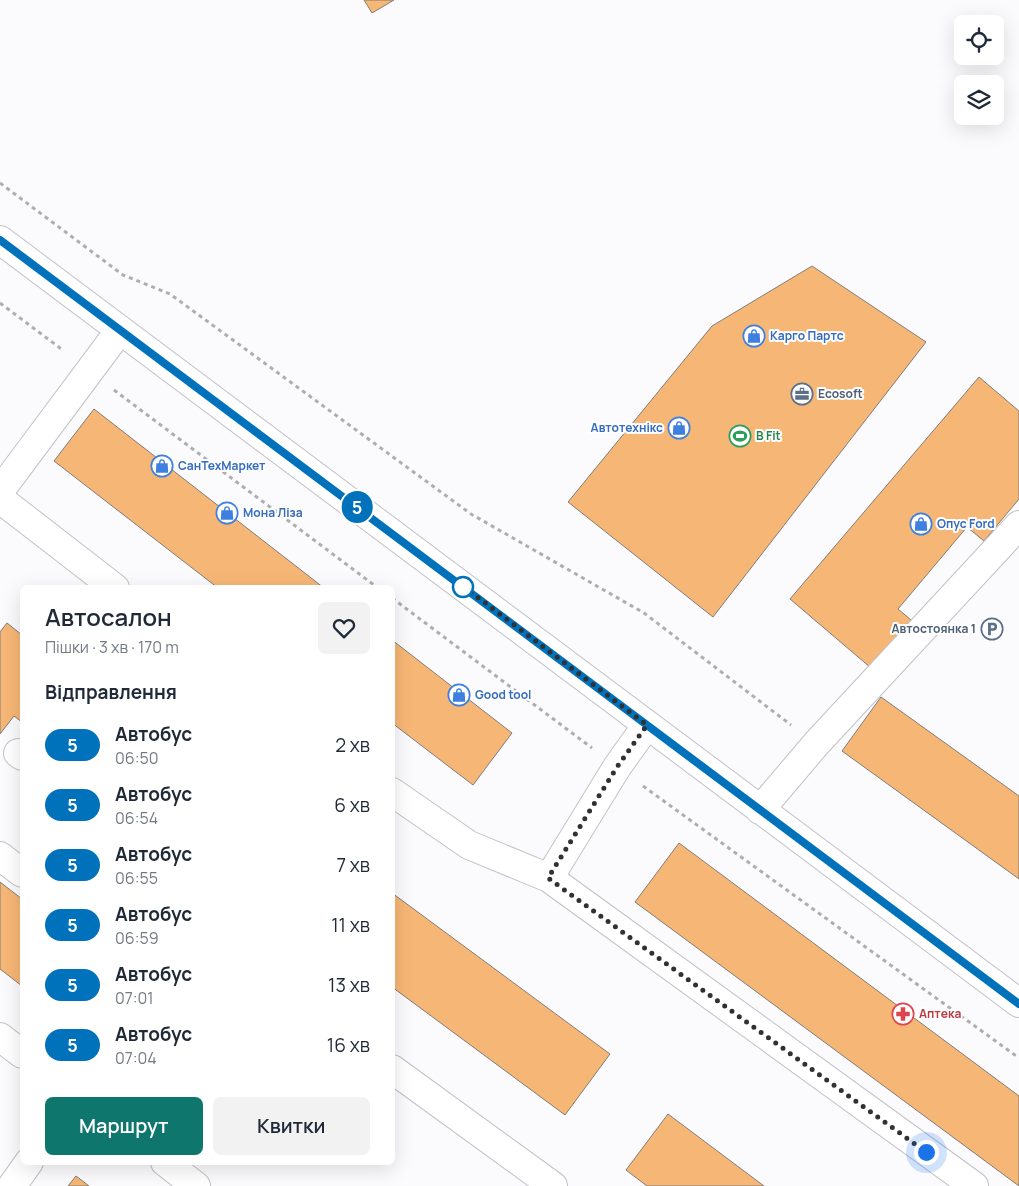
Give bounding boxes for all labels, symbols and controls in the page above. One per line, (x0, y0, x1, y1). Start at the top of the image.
map controls (954, 15, 1004, 125)
button: locate (954, 15, 1004, 65)
button: layers (954, 75, 1004, 125)
shop icon: Карго Партс (742, 324, 766, 348)
place label: Карго Партс (770, 327, 844, 344)
office icon: Ecosoft (790, 382, 814, 406)
place label: Ecosoft (818, 385, 863, 402)
shop icon: Автотехнікс (667, 416, 691, 440)
place label: Автотехнікс (591, 419, 663, 436)
sports icon: B Fit (728, 424, 752, 448)
place label: B Fit (756, 427, 781, 444)
shop icon: СанТехМаркет (150, 454, 174, 478)
place label: СанТехМаркет (178, 457, 266, 474)
line badge: 5 (341, 491, 373, 523)
text: 5 (352, 495, 362, 519)
shop icon: Мона Ліза (215, 501, 239, 525)
place label: Мона Ліза (243, 504, 303, 521)
shop icon: Опус Ford (909, 512, 933, 536)
place label: Опус Ford (937, 515, 995, 532)
unlabelled marker (452, 576, 474, 598)
text: Автосалон (45, 600, 172, 633)
button: heart (318, 602, 370, 654)
parking icon: Автостоянка 1 (980, 617, 1004, 641)
place label: Автостоянка 1 (892, 620, 976, 637)
text: Пішки · 3 хв · 170 m (45, 636, 179, 658)
text: Відправлення (45, 679, 177, 705)
shop icon: Good tool (447, 683, 471, 707)
place label: Good tool (475, 686, 532, 703)
text: Автобус (115, 721, 192, 747)
text: 2 хв (335, 732, 370, 758)
text: 5 (67, 733, 78, 757)
text: 06:50 (115, 747, 158, 769)
text: Автобус (115, 781, 192, 807)
text: 6 хв (334, 792, 370, 818)
text: 5 (67, 793, 78, 817)
text: 06:54 (115, 807, 158, 829)
text: Автобус (115, 841, 192, 867)
text: 7 хв (336, 852, 370, 878)
text: 5 (67, 853, 78, 877)
text: 06:55 (115, 867, 158, 889)
text: Автобус (115, 901, 192, 927)
text: 11 хв (331, 912, 370, 938)
text: 5 (67, 913, 78, 937)
text: 06:59 (115, 927, 159, 949)
text: Автобус (115, 961, 192, 987)
text: 13 хв (328, 972, 370, 998)
text: 5 (67, 973, 78, 997)
text: 07:01 (115, 987, 154, 1009)
pharmacy icon: Аптека (891, 1002, 915, 1026)
place label: Аптека (919, 1005, 961, 1022)
text: Автобус (115, 1021, 192, 1047)
text: 16 хв (327, 1032, 370, 1058)
text: 5 (67, 1033, 78, 1057)
text: 07:04 (115, 1047, 157, 1069)
button: Маршрут (45, 1097, 203, 1155)
button: Квитки (213, 1097, 370, 1155)
your location (914, 1140, 939, 1165)

